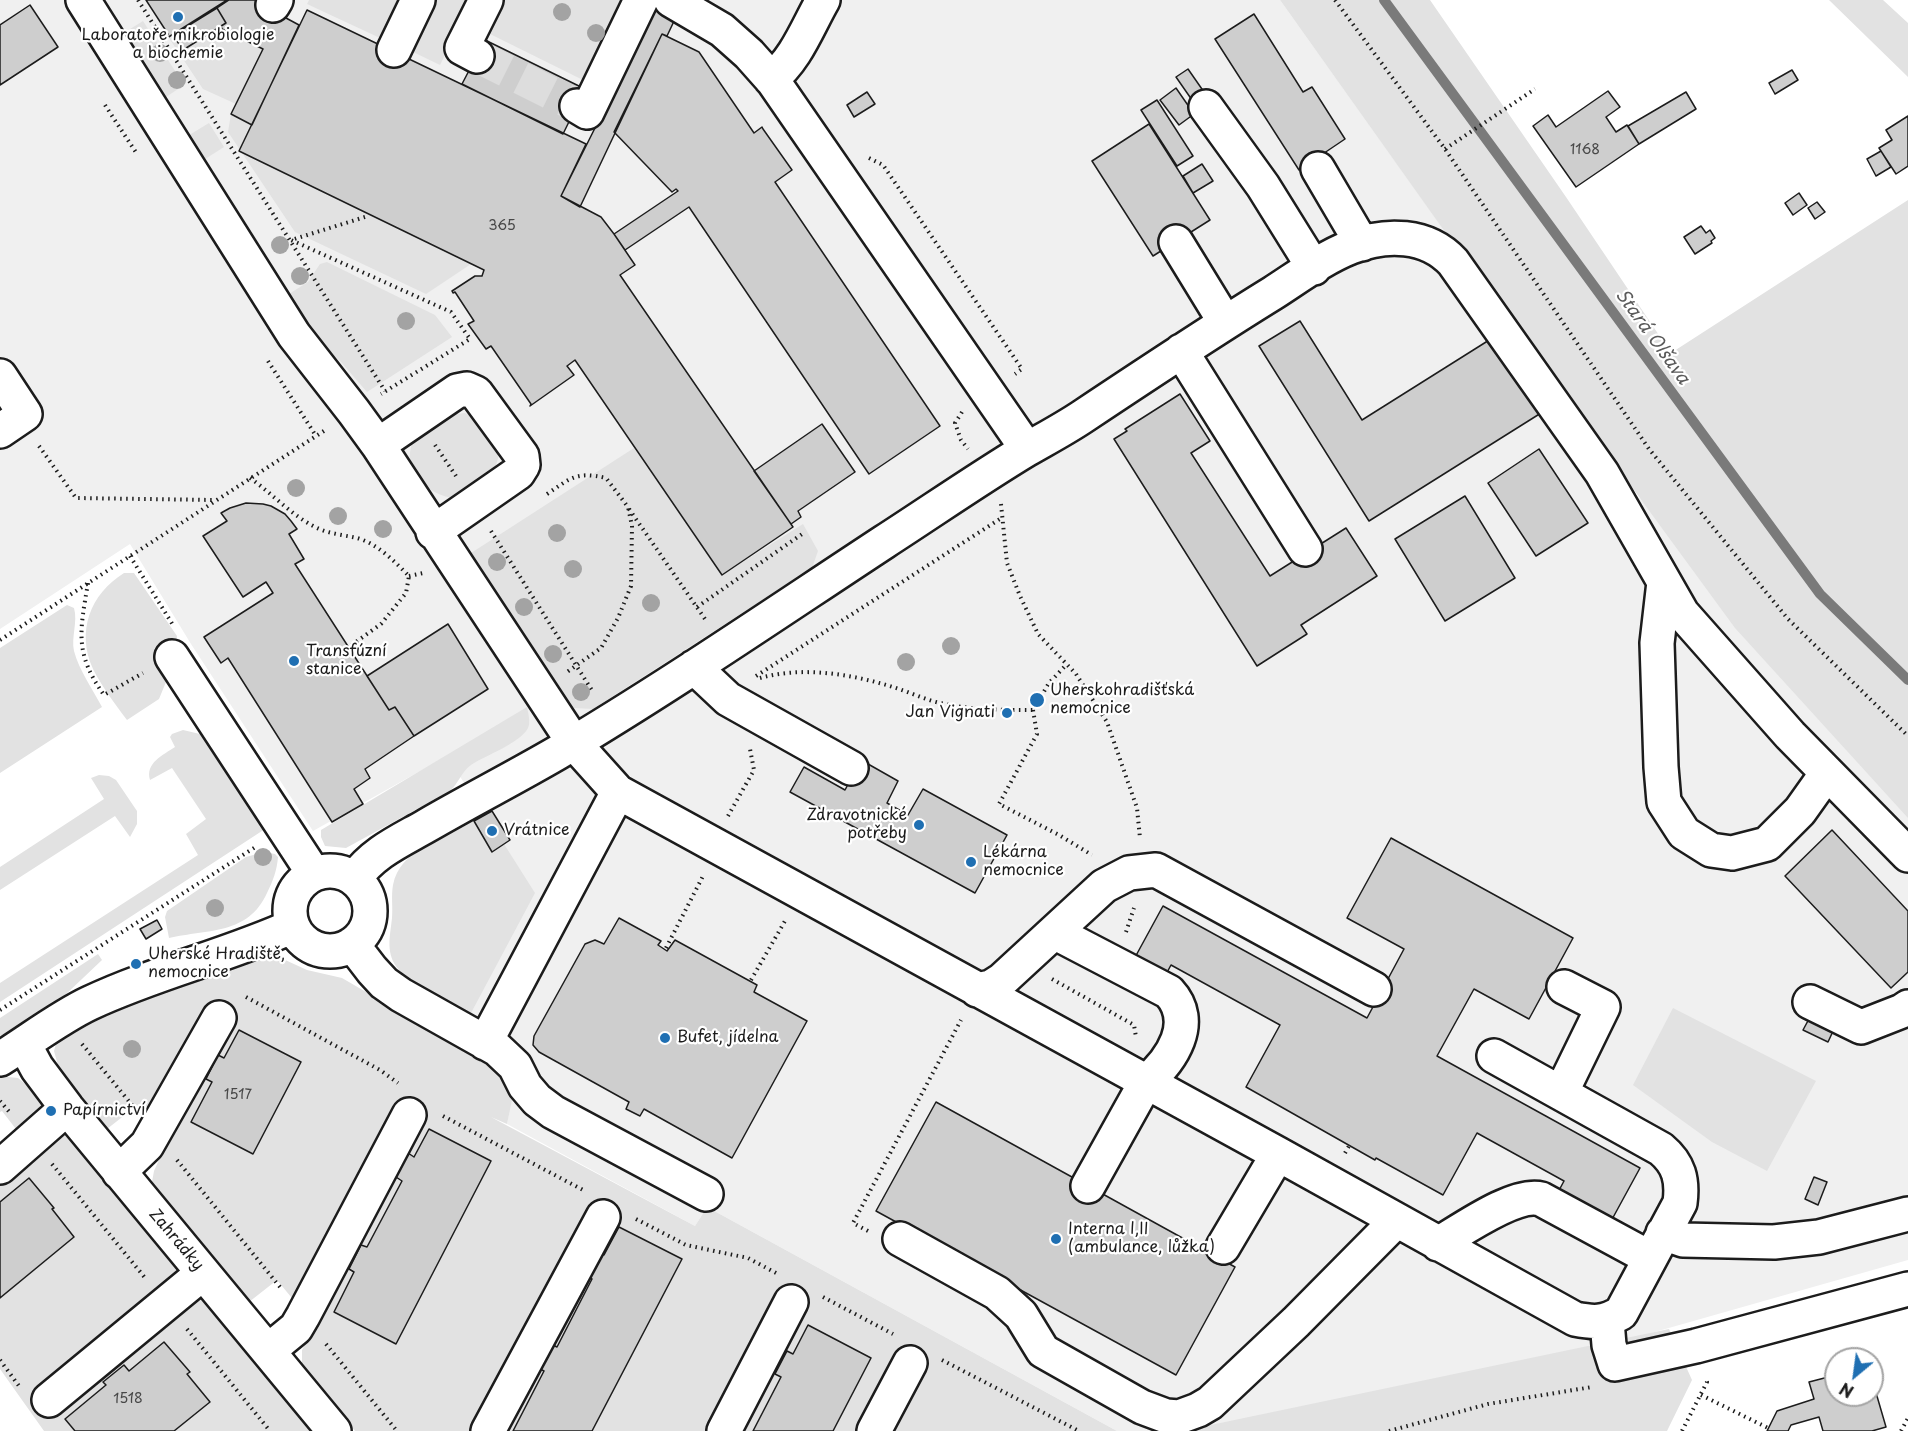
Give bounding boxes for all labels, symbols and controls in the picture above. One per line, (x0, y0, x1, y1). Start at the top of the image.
marker: Laboratoře mikrobiologie a biochemie (171, 10, 185, 24)
place label: Laboratoře mikrobiologie a biochemie (82, 26, 274, 64)
house number: 1168 (1570, 142, 1600, 158)
house number: 365 (488, 218, 516, 234)
water label: Stará Olšava (1610, 285, 1694, 389)
place label: Transfúzní stanice (306, 642, 387, 680)
marker: Transfúzní stanice (287, 654, 301, 668)
place label: Uherskohradišťská nemocnice (1050, 681, 1194, 719)
marker: Uherskohradišťská nemocnice (1028, 691, 1046, 709)
place label: Jan Vignati (905, 703, 995, 723)
marker: Jan Vignati (1000, 706, 1014, 720)
place label: Zdravotnické potřeby (806, 806, 907, 844)
marker: Zdravotnické potřeby (912, 818, 926, 832)
place label: Vrátnice (504, 821, 569, 841)
marker: Vrátnice (485, 824, 499, 838)
place label: Lékárna nemocnice (983, 843, 1064, 881)
marker: Lékárna nemocnice (964, 855, 978, 869)
place label: Uherské Hradiště, nemocnice (148, 945, 285, 983)
marker: Uherské Hradiště, nemocnice (129, 957, 143, 971)
place label: Bufet, jídelna (677, 1028, 778, 1048)
marker: Bufet, jídelna (658, 1031, 672, 1045)
house number: 1517 (224, 1087, 252, 1103)
place label: Papírnictví (63, 1101, 146, 1121)
marker: Papírnictví (44, 1104, 58, 1118)
street label: Zahrádky (145, 1205, 207, 1275)
place label: Interna I,II (ambulance, lůžka) (1068, 1220, 1215, 1258)
marker: Interna I,II (ambulance, lůžka) (1049, 1232, 1063, 1246)
north arrow (1824, 1347, 1884, 1407)
text: N (1835, 1377, 1858, 1405)
house number: 1518 (113, 1391, 143, 1407)

